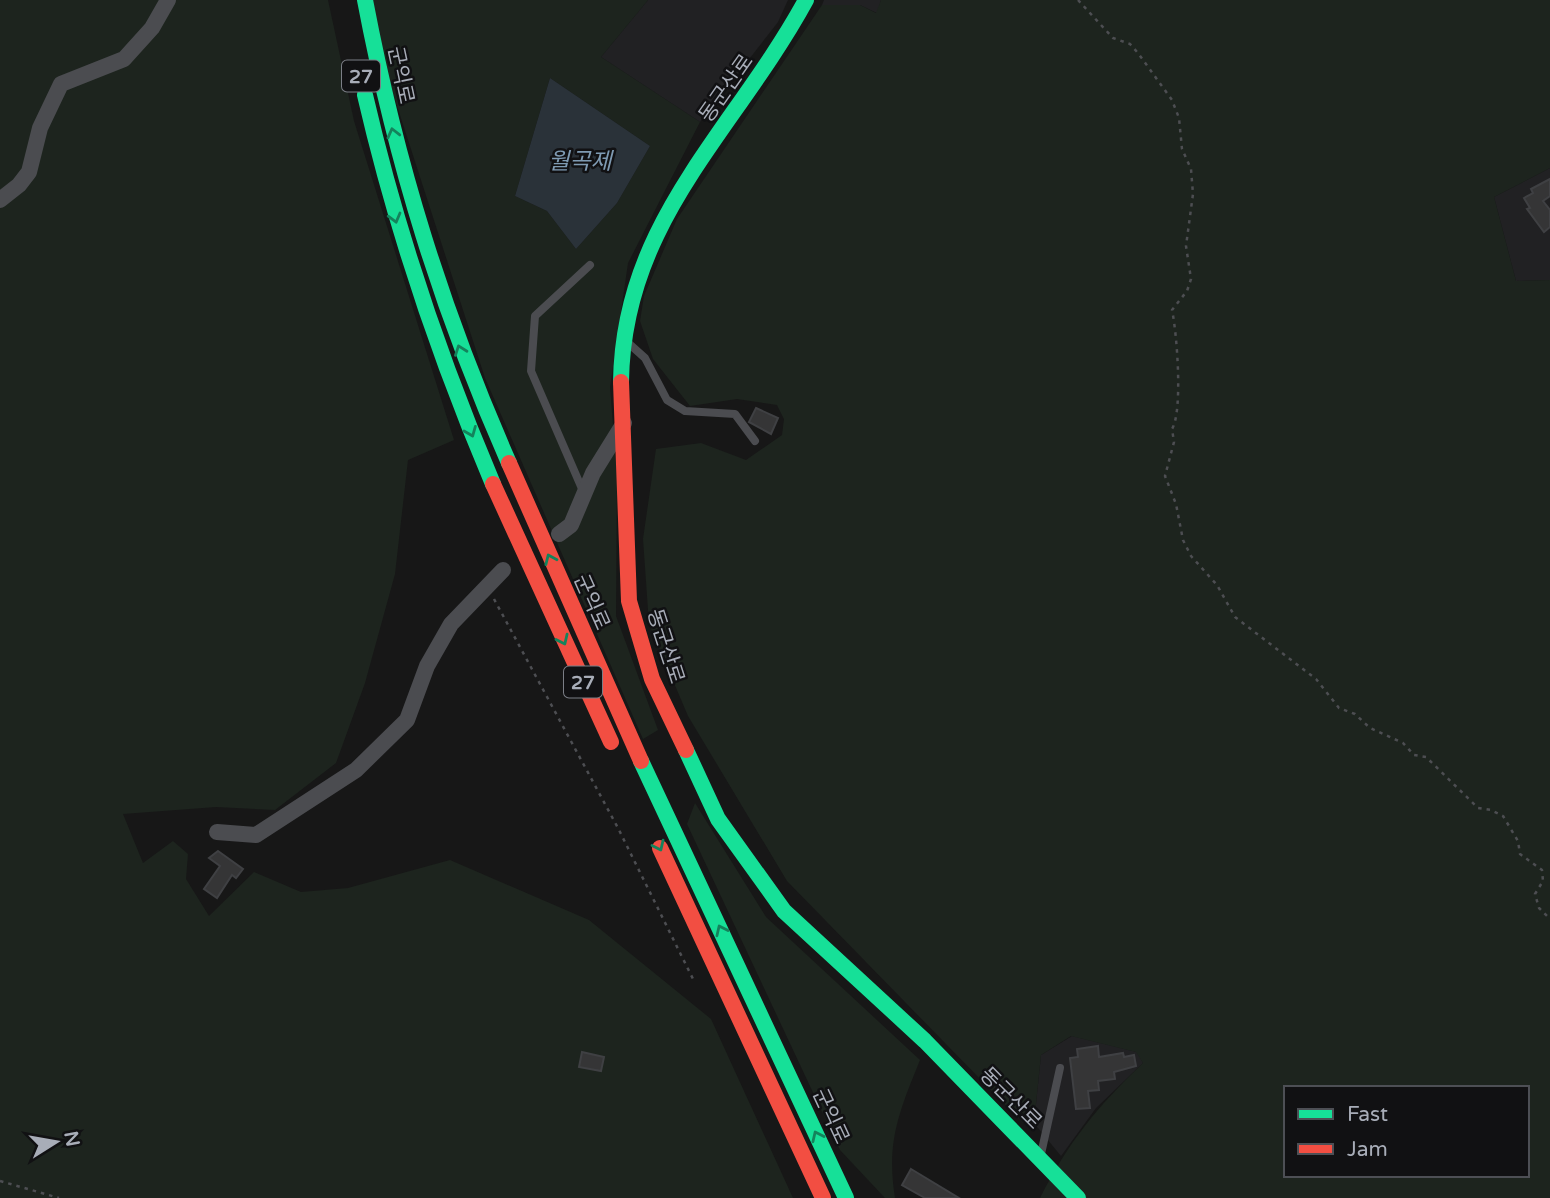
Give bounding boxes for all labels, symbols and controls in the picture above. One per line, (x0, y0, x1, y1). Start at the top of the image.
street label: 군익로 (382, 44, 419, 106)
street label: 동군산로 (694, 49, 759, 127)
road number: 27 (342, 60, 380, 92)
one-way arrow (387, 127, 401, 139)
water label: 월곡제 (548, 148, 615, 176)
one-way arrow (386, 212, 401, 224)
one-way arrow (454, 345, 468, 357)
one-way arrow (463, 425, 477, 437)
one-way arrow (544, 554, 558, 566)
street label: 군익로 (568, 571, 615, 634)
street label: 동군산로 (642, 606, 689, 687)
one-way arrow (555, 633, 569, 645)
road number: 27 (564, 666, 602, 698)
one-way arrow (651, 839, 665, 851)
one-way arrow (715, 925, 729, 937)
street label: 동군산로 (974, 1062, 1047, 1135)
street label: 군익로 (807, 1085, 854, 1148)
legend (1284, 1086, 1529, 1177)
text: Fast (1347, 1102, 1388, 1127)
north arrow (21, 1107, 91, 1177)
text: N (59, 1129, 84, 1149)
one-way arrow (811, 1131, 825, 1143)
text: Jam (1347, 1137, 1388, 1162)

